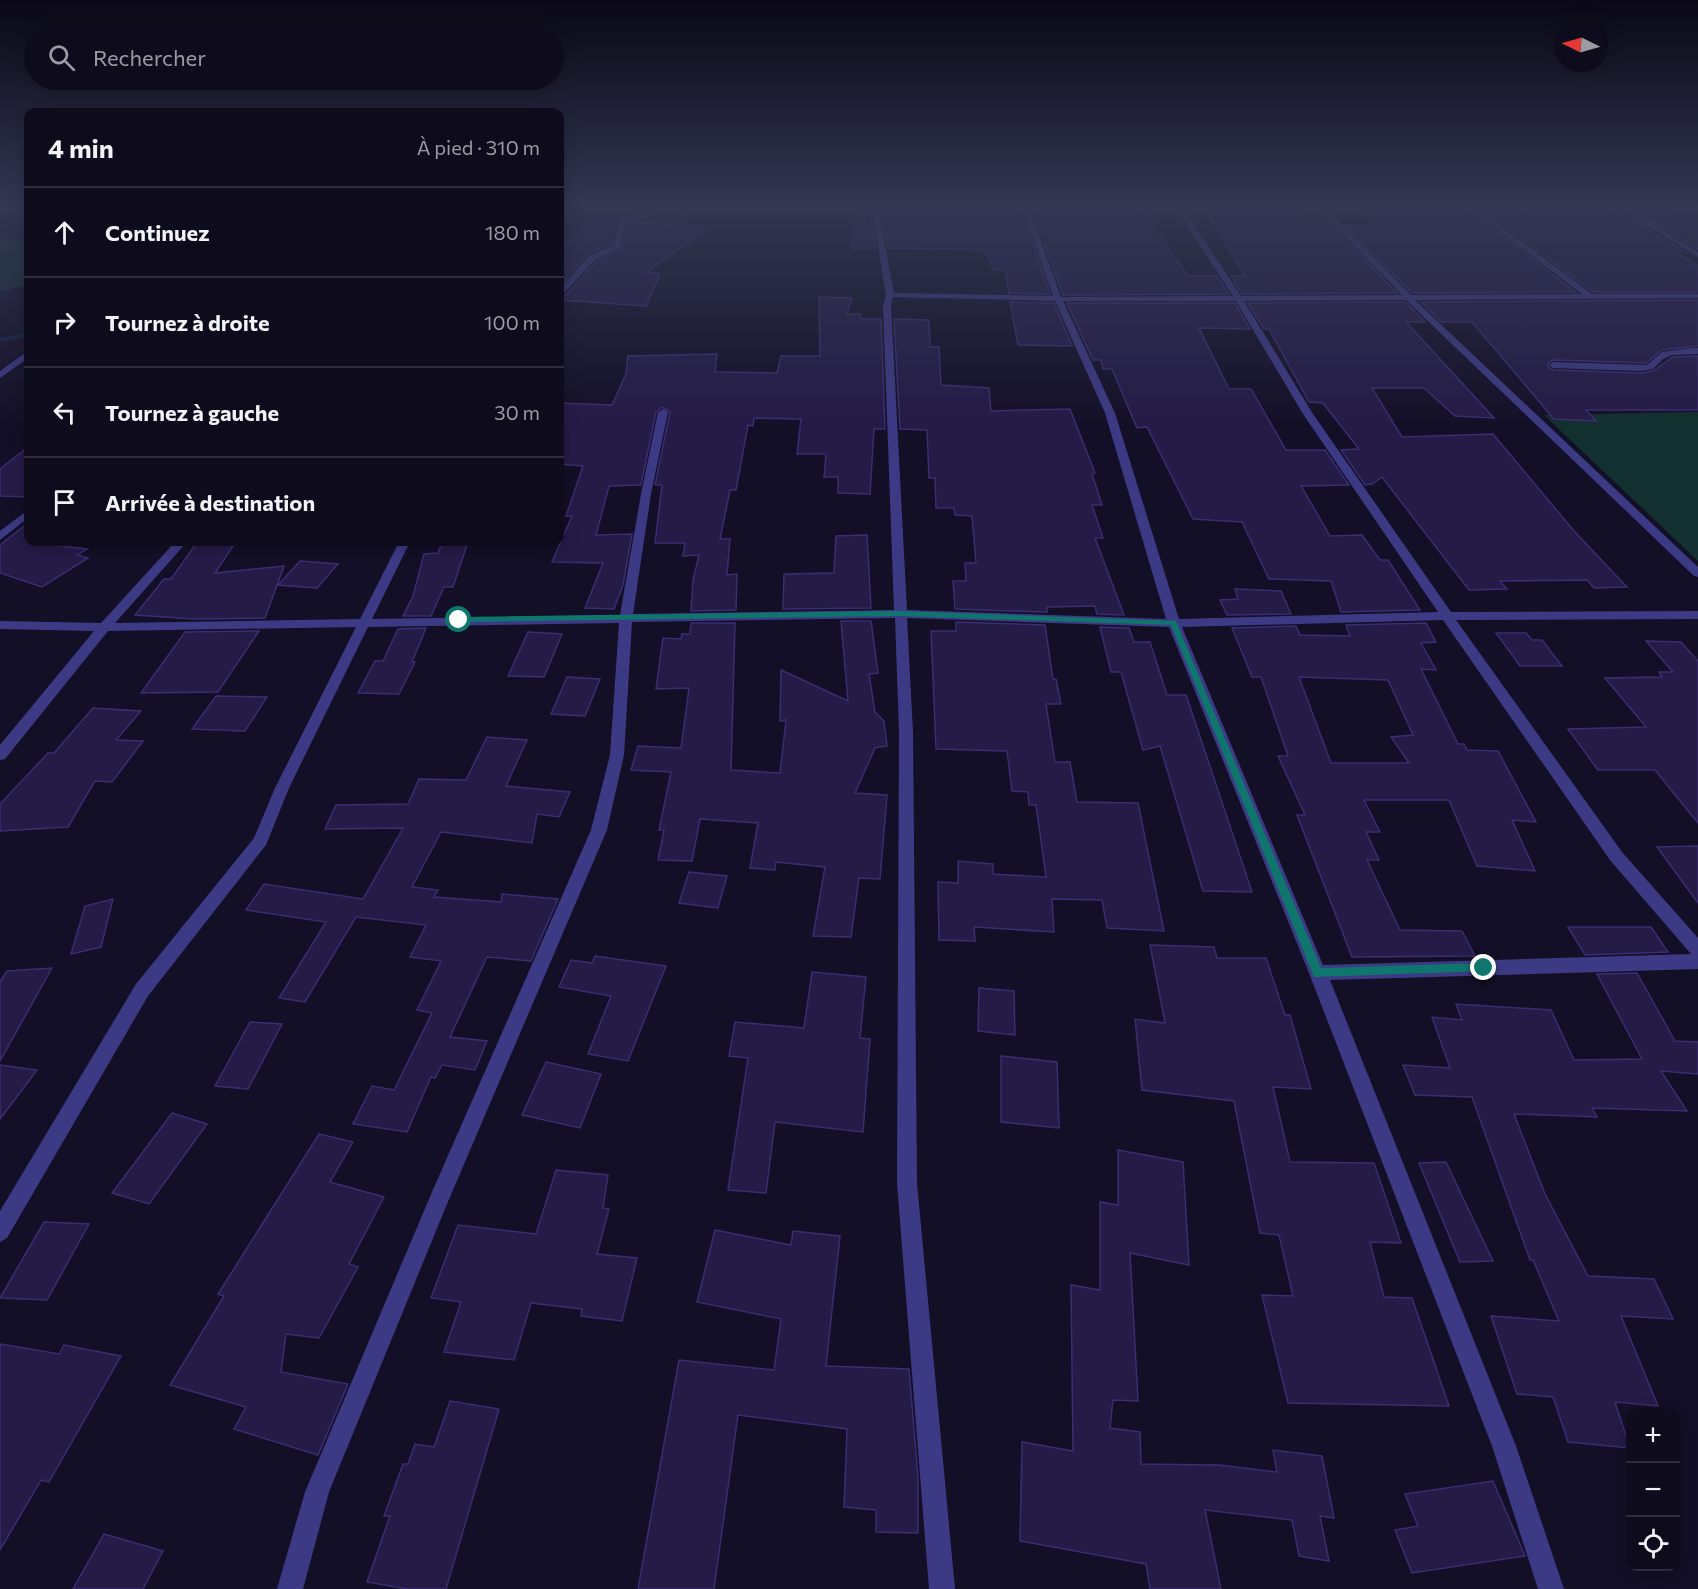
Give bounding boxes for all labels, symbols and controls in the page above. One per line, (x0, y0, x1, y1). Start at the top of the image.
north arrow (1554, 18, 1608, 72)
search box (24, 24, 564, 90)
icon: search (45, 41, 78, 74)
text: Rechercher (93, 44, 206, 71)
text: 4 min (48, 132, 114, 163)
text: À pied · 310 m (417, 135, 540, 159)
icon: ahead (48, 216, 81, 249)
text: Continuez (105, 219, 210, 246)
text: 180 m (485, 220, 540, 244)
icon: right (48, 306, 81, 339)
text: Tournez à droite (105, 309, 270, 336)
text: 100 m (484, 310, 540, 334)
icon: left (48, 396, 81, 429)
text: Tournez à gauche (105, 399, 279, 426)
text: 30 m (494, 400, 540, 424)
icon: arrive (48, 486, 81, 519)
text: Arrivée à destination (105, 489, 315, 516)
route start (445, 606, 471, 632)
route end (1470, 954, 1496, 980)
map controls (1626, 1409, 1680, 1571)
button: + (1626, 1409, 1680, 1463)
button: − (1626, 1463, 1680, 1517)
button: locate (1626, 1517, 1680, 1571)

